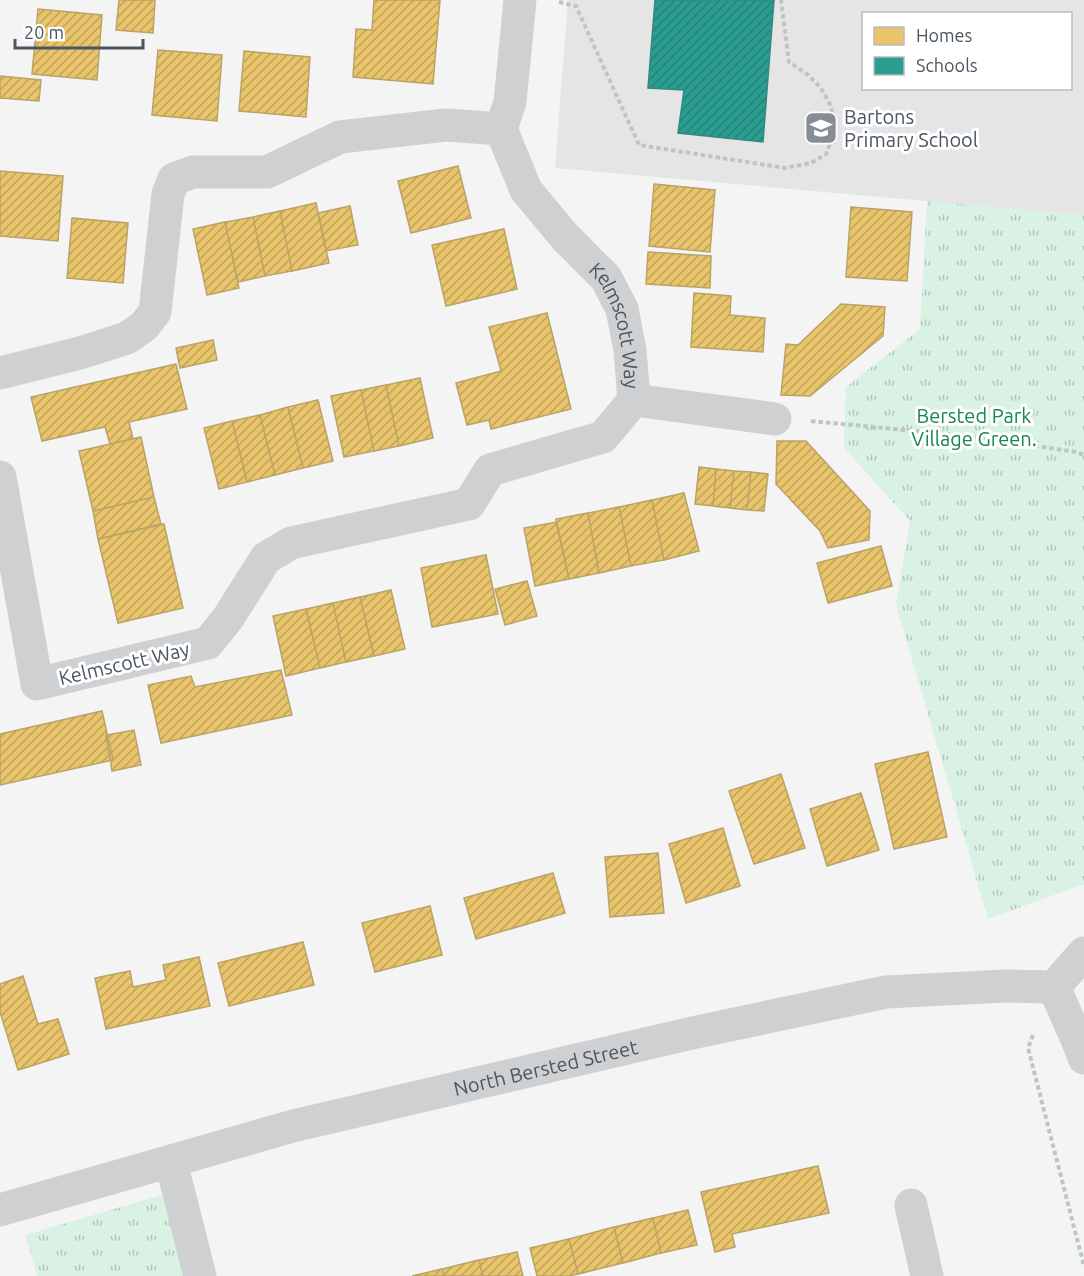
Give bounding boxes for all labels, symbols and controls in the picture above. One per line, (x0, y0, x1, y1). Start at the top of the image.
scale bar (15, 12, 142, 50)
legend (862, 12, 1072, 90)
text: 20 m (24, 22, 64, 42)
text: Homes (916, 25, 973, 45)
text: Schools (916, 55, 978, 75)
place label: Bartons Primary School (844, 105, 978, 151)
school or university icon: Bartons Primary School (803, 110, 839, 146)
street label: Kelmscott Way (585, 257, 645, 390)
park label: Bersted Park Village Green. (911, 404, 1037, 450)
street label: Kelmscott Way (56, 637, 192, 689)
street label: North Bersted Street (451, 1035, 640, 1100)

